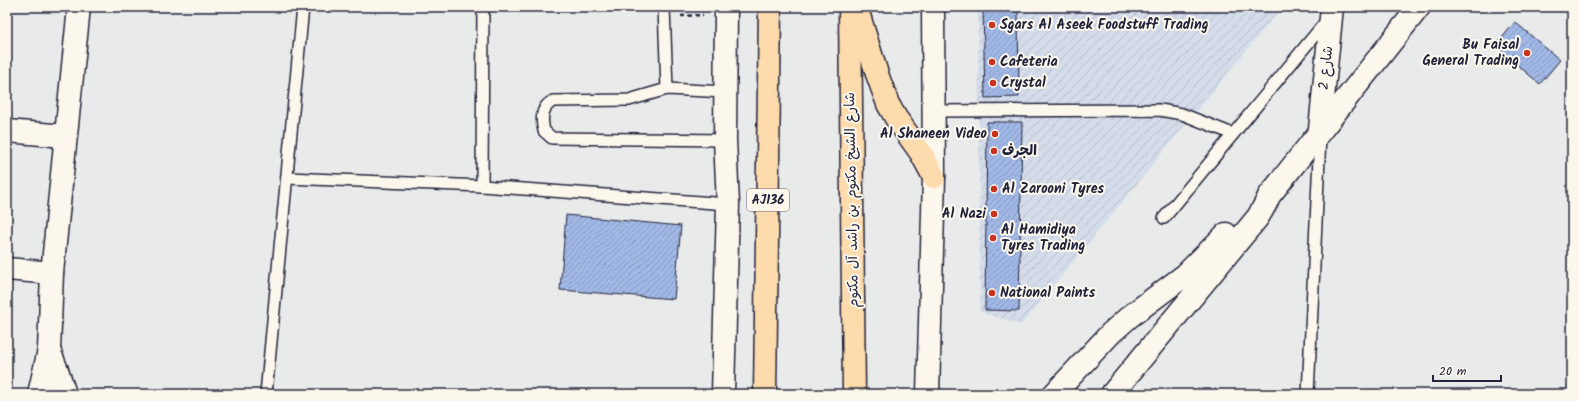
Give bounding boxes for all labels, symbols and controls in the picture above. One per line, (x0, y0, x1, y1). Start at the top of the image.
place label: Sgars Al Aseek Foodstuff Trading (1000, 14, 1209, 36)
marker: Sgars Al Aseek Foodstuff Trading (987, 20, 997, 30)
place label: Bu Faisal General Trading (1422, 34, 1519, 72)
street label: شارع 2 (1313, 45, 1339, 91)
marker: Bu Faisal General Trading (1522, 48, 1532, 58)
place label: Cafeteria (1000, 51, 1058, 73)
marker: Cafeteria (987, 57, 997, 67)
place label: Crystal (1001, 72, 1046, 94)
marker: Crystal (988, 78, 998, 88)
street label: شارع الشيخ مكتوم بن راشد آل مكتوم (839, 92, 865, 308)
place label: Al Shaneen Video (880, 123, 988, 145)
marker: Al Shaneen Video (990, 129, 1000, 139)
place label: الجرف (1002, 140, 1037, 162)
marker: الجرف (989, 146, 999, 156)
place label: Al Zarooni Tyres (1002, 178, 1105, 200)
marker: Al Zarooni Tyres (989, 184, 999, 194)
road number: AJ136 (747, 189, 789, 211)
place label: Al Nazi (942, 203, 986, 225)
marker: Al Nazi (989, 209, 999, 219)
place label: Al Hamidiya Tyres Trading (1001, 219, 1085, 257)
marker: Al Hamidiya Tyres Trading (988, 233, 998, 243)
place label: National Paints (1000, 282, 1096, 304)
marker: National Paints (987, 288, 997, 298)
scale bar (1433, 357, 1501, 383)
text: 20 m (1439, 362, 1467, 381)

